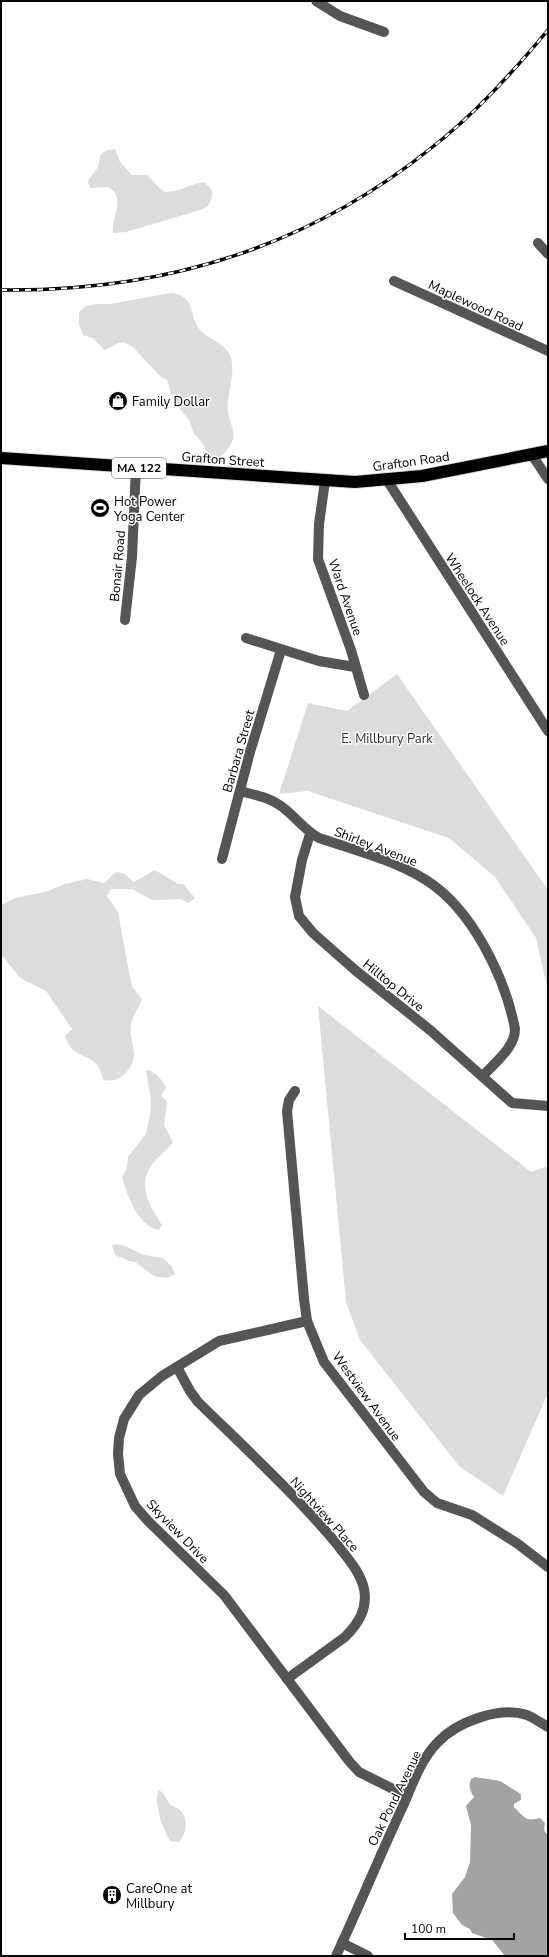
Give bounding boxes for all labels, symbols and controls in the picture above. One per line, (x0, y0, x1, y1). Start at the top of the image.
street label: Maplewood Road (425, 276, 526, 336)
shop icon: Family Dollar (107, 390, 129, 412)
place label: Family Dollar (132, 393, 210, 411)
street label: Grafton Street (181, 448, 265, 472)
street label: Grafton Road (371, 448, 451, 476)
road number: MA 122 (112, 458, 166, 478)
place label: Hot Power Yoga Center (113, 493, 185, 526)
sports icon: Hot Power Yoga Center (89, 497, 111, 519)
street label: Bonair Road (106, 530, 130, 603)
street label: Wheelock Avenue (441, 550, 514, 649)
street label: Ward Avenue (323, 556, 367, 638)
street label: Barbara Street (219, 707, 259, 795)
park label: E. Millbury Park (341, 730, 433, 748)
street label: Shirley Avenue (331, 823, 420, 871)
street label: Hilltop Drive (359, 956, 428, 1016)
street label: Westview Avenue (328, 1348, 405, 1445)
street label: Nightview Place (286, 1473, 363, 1556)
street label: Skyview Drive (142, 1496, 213, 1568)
street label: Oak Pond Avenue (364, 1747, 426, 1849)
place label: CareOne at Millbury (126, 1880, 192, 1913)
building icon: CareOne at Millbury (101, 1884, 123, 1906)
scale bar (405, 1915, 514, 1941)
text: 100 m (411, 1921, 446, 1937)

